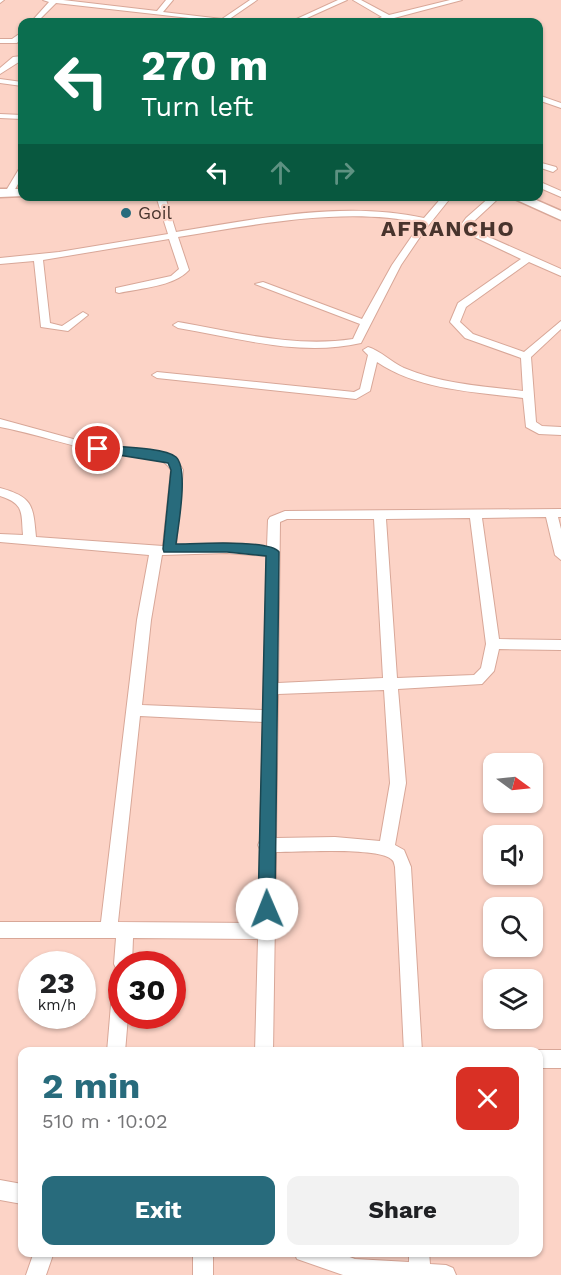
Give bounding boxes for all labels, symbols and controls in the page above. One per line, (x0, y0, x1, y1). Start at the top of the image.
text: 270 m (141, 41, 268, 90)
icon: left (42, 42, 120, 120)
text: Turn left (141, 91, 253, 123)
icon: left (201, 156, 234, 189)
icon: ahead (264, 156, 297, 189)
icon: right (327, 156, 360, 189)
place label: Goil (138, 202, 173, 223)
marker: Goil (119, 206, 133, 220)
district label: AFRANCHO (381, 216, 515, 241)
pin (72, 423, 123, 474)
icon: arrive (81, 432, 114, 465)
north arrow (483, 753, 543, 813)
map controls (483, 753, 543, 1029)
button: sound (483, 825, 543, 885)
position arrow (235, 877, 299, 941)
button: search (483, 897, 543, 957)
speed limit sign: 30 (108, 951, 186, 1029)
text: 23 (39, 965, 75, 1000)
button: layers (483, 969, 543, 1029)
text: km/h (38, 996, 76, 1014)
text: 2 min (42, 1065, 140, 1107)
button: close (456, 1067, 519, 1130)
text: 510 m · 10:02 (42, 1109, 168, 1133)
button: Exit (42, 1176, 275, 1245)
button: Share (287, 1176, 519, 1245)

